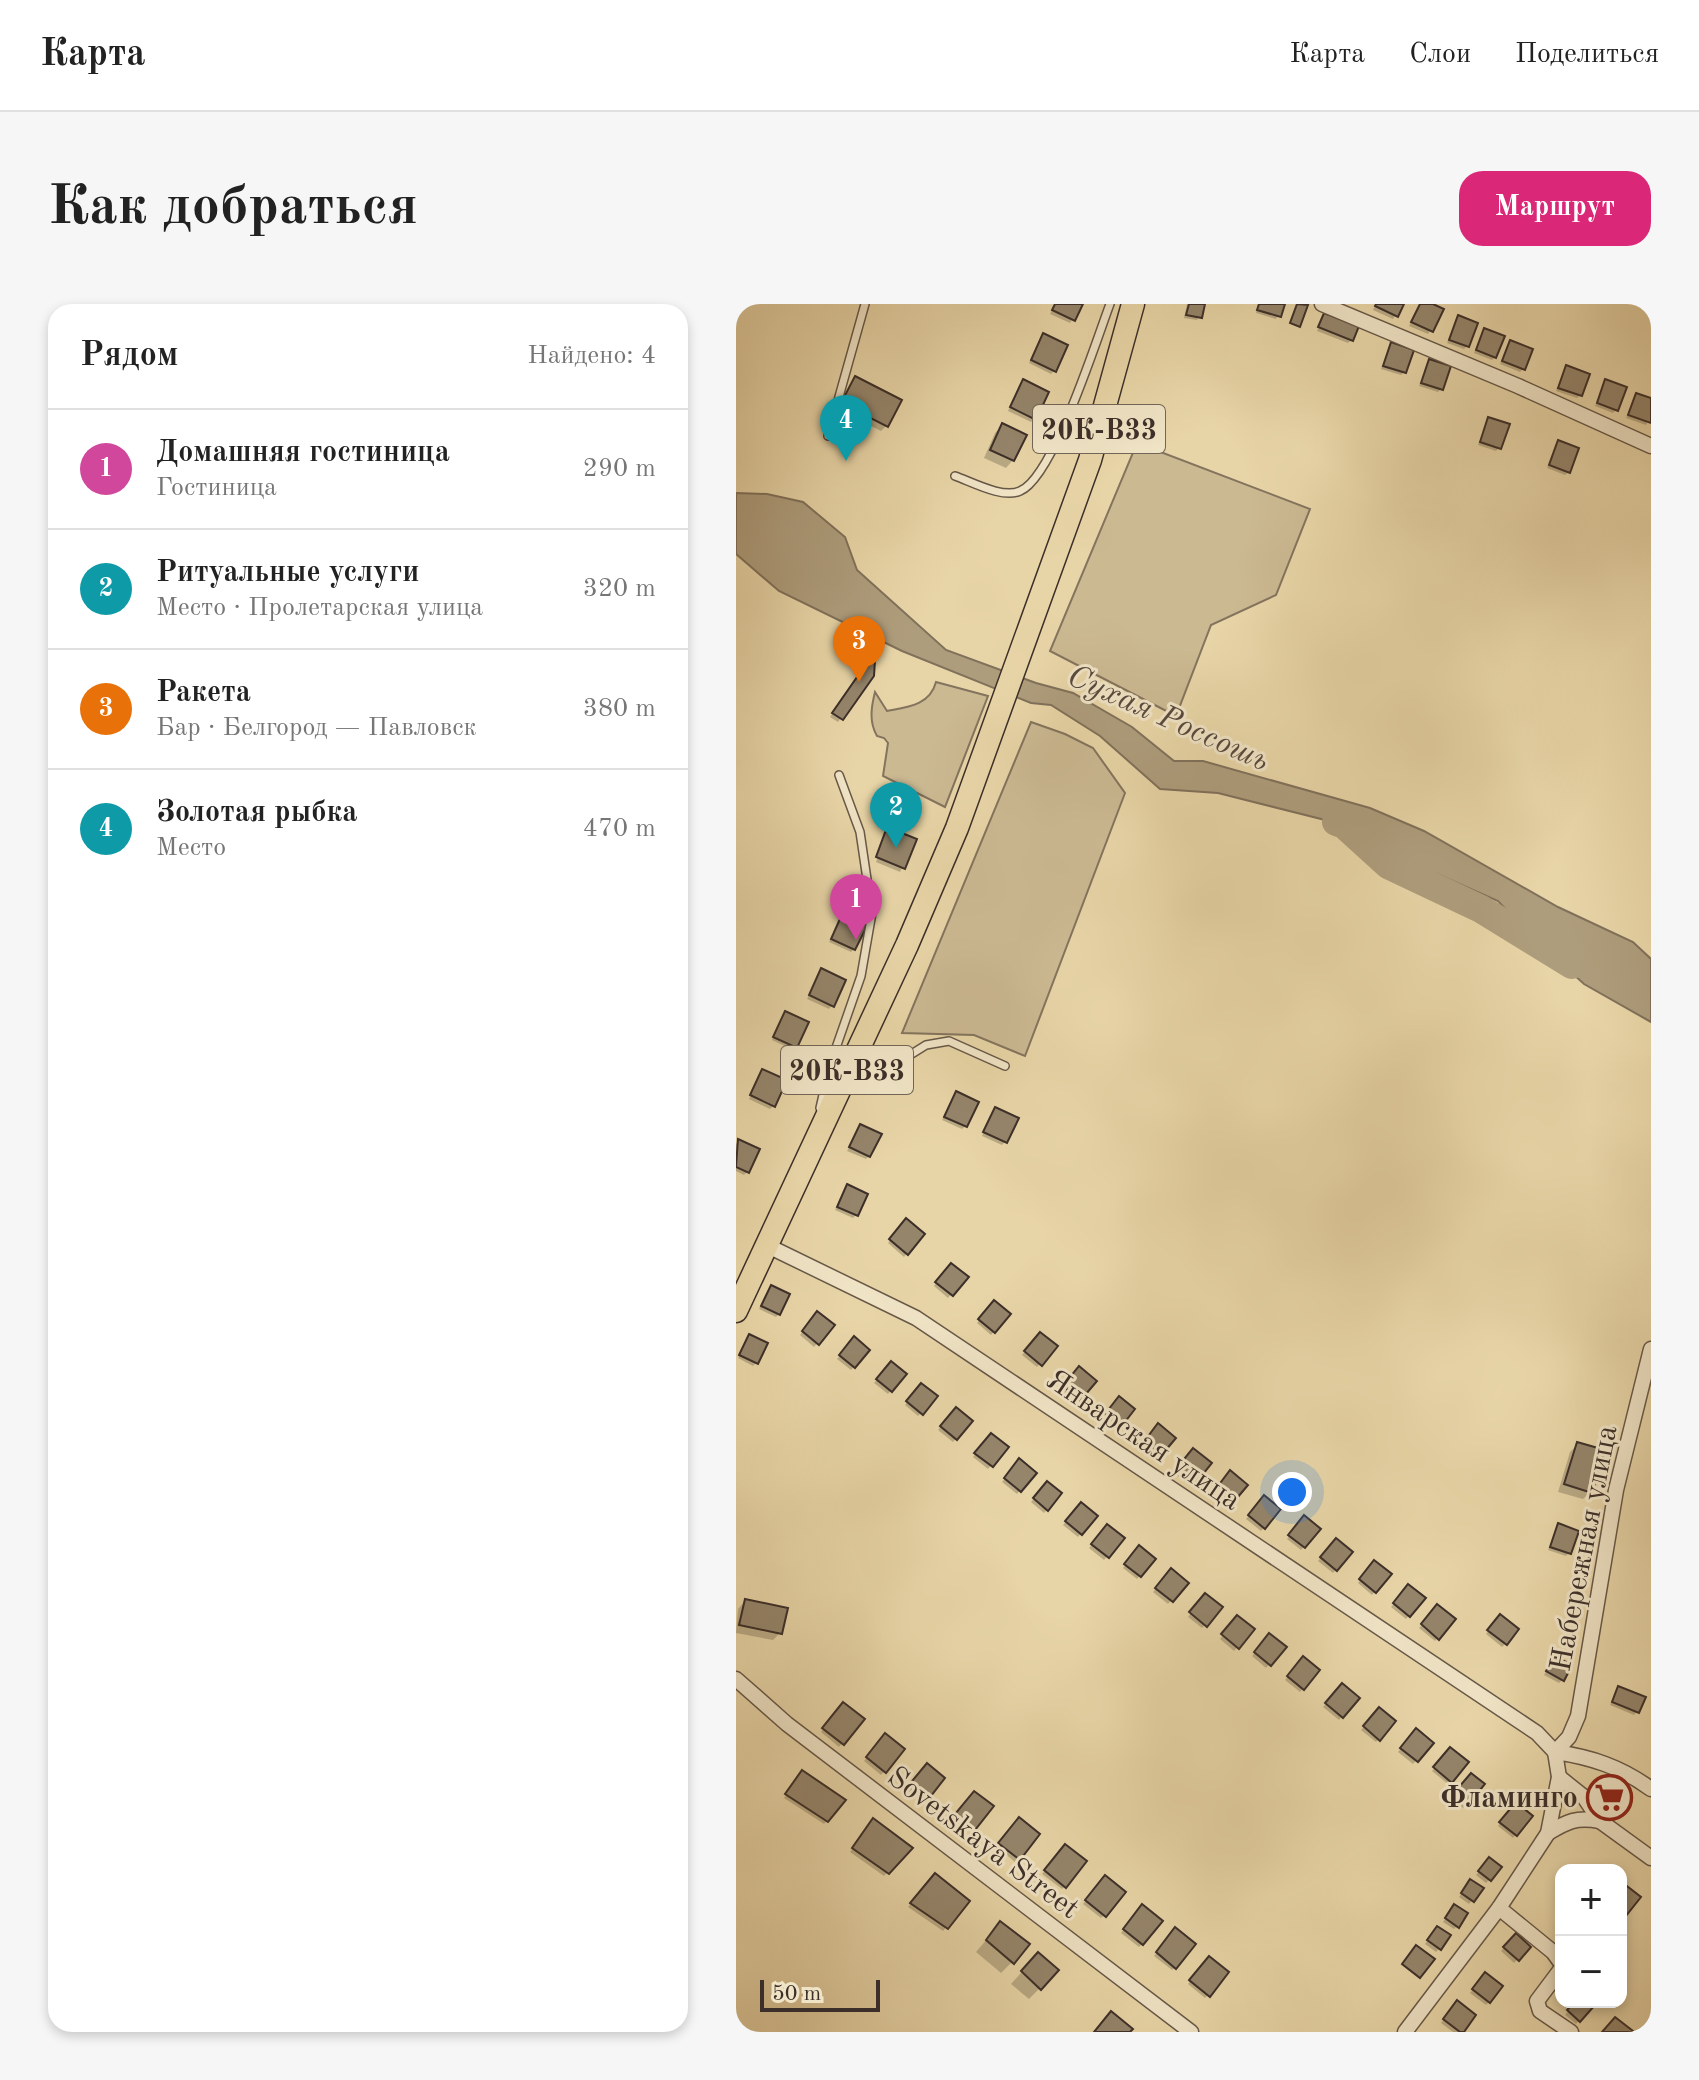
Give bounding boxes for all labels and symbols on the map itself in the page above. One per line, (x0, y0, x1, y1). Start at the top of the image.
pin: 4 (820, 395, 872, 461)
road number: 20К-В33 (1033, 405, 1165, 453)
pin: 3 (833, 616, 885, 682)
water label: Сухая Россошь (1062, 661, 1274, 779)
pin: 2 (870, 782, 922, 848)
pin: 1 (830, 874, 882, 940)
road number: 20К-В33 (781, 1046, 913, 1094)
street label: Январская улица (1040, 1365, 1246, 1517)
street label: Набережная улица (1546, 1423, 1624, 1674)
your location (1272, 1472, 1312, 1512)
street label: Sovetskaya Street (881, 1762, 1084, 1925)
supermarket icon: Фламинго (1585, 1773, 1633, 1821)
place label: Фламинго (1440, 1784, 1578, 1814)
scale bar (760, 1976, 880, 2012)

